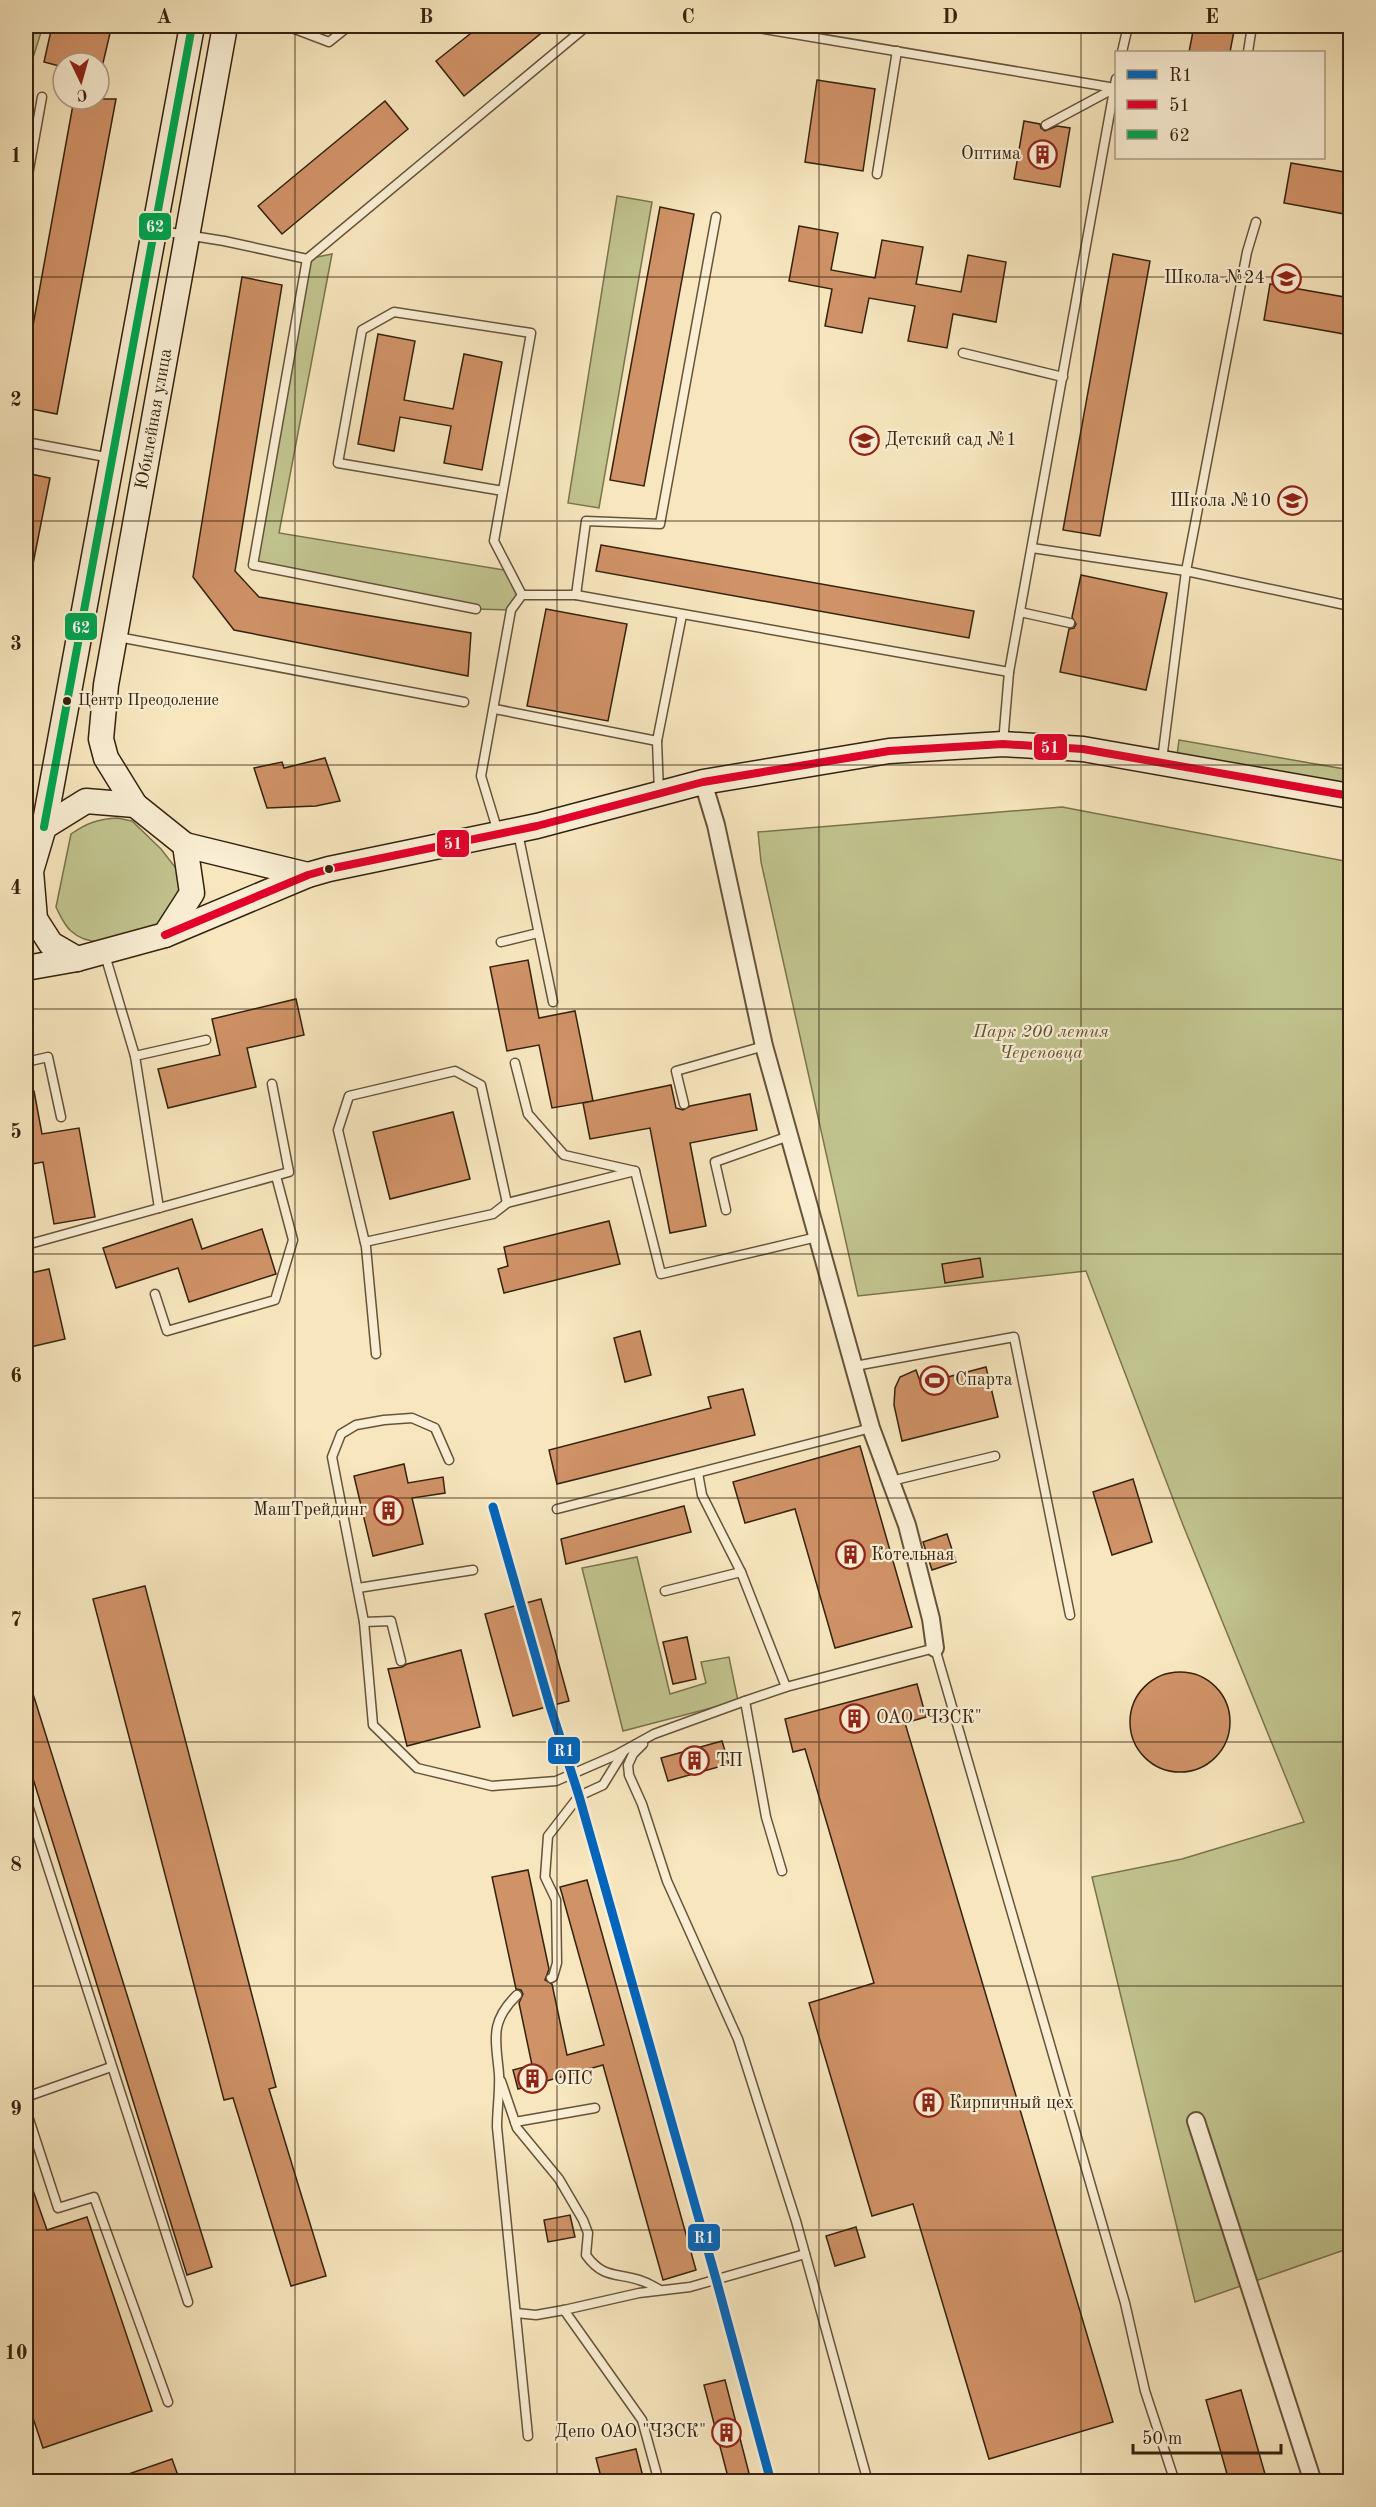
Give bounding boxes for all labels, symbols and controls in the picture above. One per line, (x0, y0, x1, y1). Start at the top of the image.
text: A (156, 8, 172, 28)
text: B (419, 8, 433, 28)
text: C (681, 8, 695, 28)
text: D (942, 8, 958, 28)
text: E (1205, 8, 1219, 28)
north arrow (51, 51, 111, 111)
legend (1115, 51, 1325, 159)
text: R1 (1169, 67, 1192, 85)
text: С (76, 86, 88, 102)
text: 51 (1169, 97, 1190, 115)
text: 62 (1169, 127, 1190, 145)
building icon: Оптима (1026, 138, 1058, 170)
place label: Оптима (961, 145, 1021, 163)
text: 1 (10, 147, 22, 167)
line badge: 62 (138, 212, 172, 241)
text: 62 (146, 220, 164, 236)
school or university icon: Школа №24 (1270, 262, 1302, 294)
place label: Школа №24 (1164, 269, 1265, 287)
street label: Юбилейная улица (133, 347, 175, 491)
text: 2 (10, 391, 22, 411)
school or university icon: Детский сад №1 (848, 424, 880, 456)
place label: Детский сад №1 (885, 431, 1017, 449)
school or university icon: Школа №10 (1276, 485, 1308, 517)
place label: Школа №10 (1170, 492, 1271, 510)
line badge: 62 (64, 612, 98, 641)
text: 62 (72, 621, 90, 637)
text: 3 (10, 635, 22, 655)
place label: Центр Преодоление (78, 693, 219, 709)
marker: Центр Преодоление (61, 695, 73, 707)
line badge: 51 (1033, 733, 1068, 761)
text: 51 (1041, 741, 1059, 757)
line badge: 51 (436, 829, 470, 858)
text: 51 (444, 837, 462, 853)
unlabelled marker (323, 863, 335, 875)
text: 4 (10, 879, 22, 899)
park label: Парк 200 летия Череповца (972, 1023, 1109, 1062)
text: 5 (10, 1122, 22, 1143)
sports icon: Спарта (918, 1364, 950, 1396)
text: 6 (10, 1367, 22, 1387)
place label: Спарта (955, 1371, 1013, 1389)
building icon: МашТрейдинг (372, 1494, 404, 1526)
place label: МашТрейдинг (253, 1501, 367, 1519)
building icon: Котельная (834, 1539, 866, 1571)
place label: Котельная (871, 1546, 954, 1564)
text: 7 (10, 1611, 22, 1631)
building icon: ОАО "ЧЗСК" (839, 1702, 871, 1734)
place label: ОАО "ЧЗСК" (876, 1709, 982, 1727)
line badge: R1 (547, 1736, 581, 1765)
text: R1 (554, 1744, 574, 1760)
building icon: ТП (679, 1745, 711, 1777)
place label: ТП (716, 1752, 743, 1770)
text: 8 (10, 1856, 22, 1876)
building icon: ОПС (517, 2063, 549, 2095)
place label: ОПС (554, 2070, 593, 2088)
building icon: Кирпичный цех (912, 2087, 944, 2119)
place label: Кирпичный цех (949, 2094, 1074, 2112)
text: 9 (10, 2100, 22, 2120)
line badge: R1 (687, 2223, 721, 2252)
text: R1 (694, 2231, 714, 2247)
text: 10 (4, 2344, 28, 2364)
building icon: Депо ОАО "ЧЗСК" (711, 2416, 743, 2448)
scale bar (1133, 2417, 1282, 2455)
place label: Депо ОАО "ЧЗСК" (555, 2423, 706, 2441)
text: 50 m (1142, 2430, 1182, 2448)

